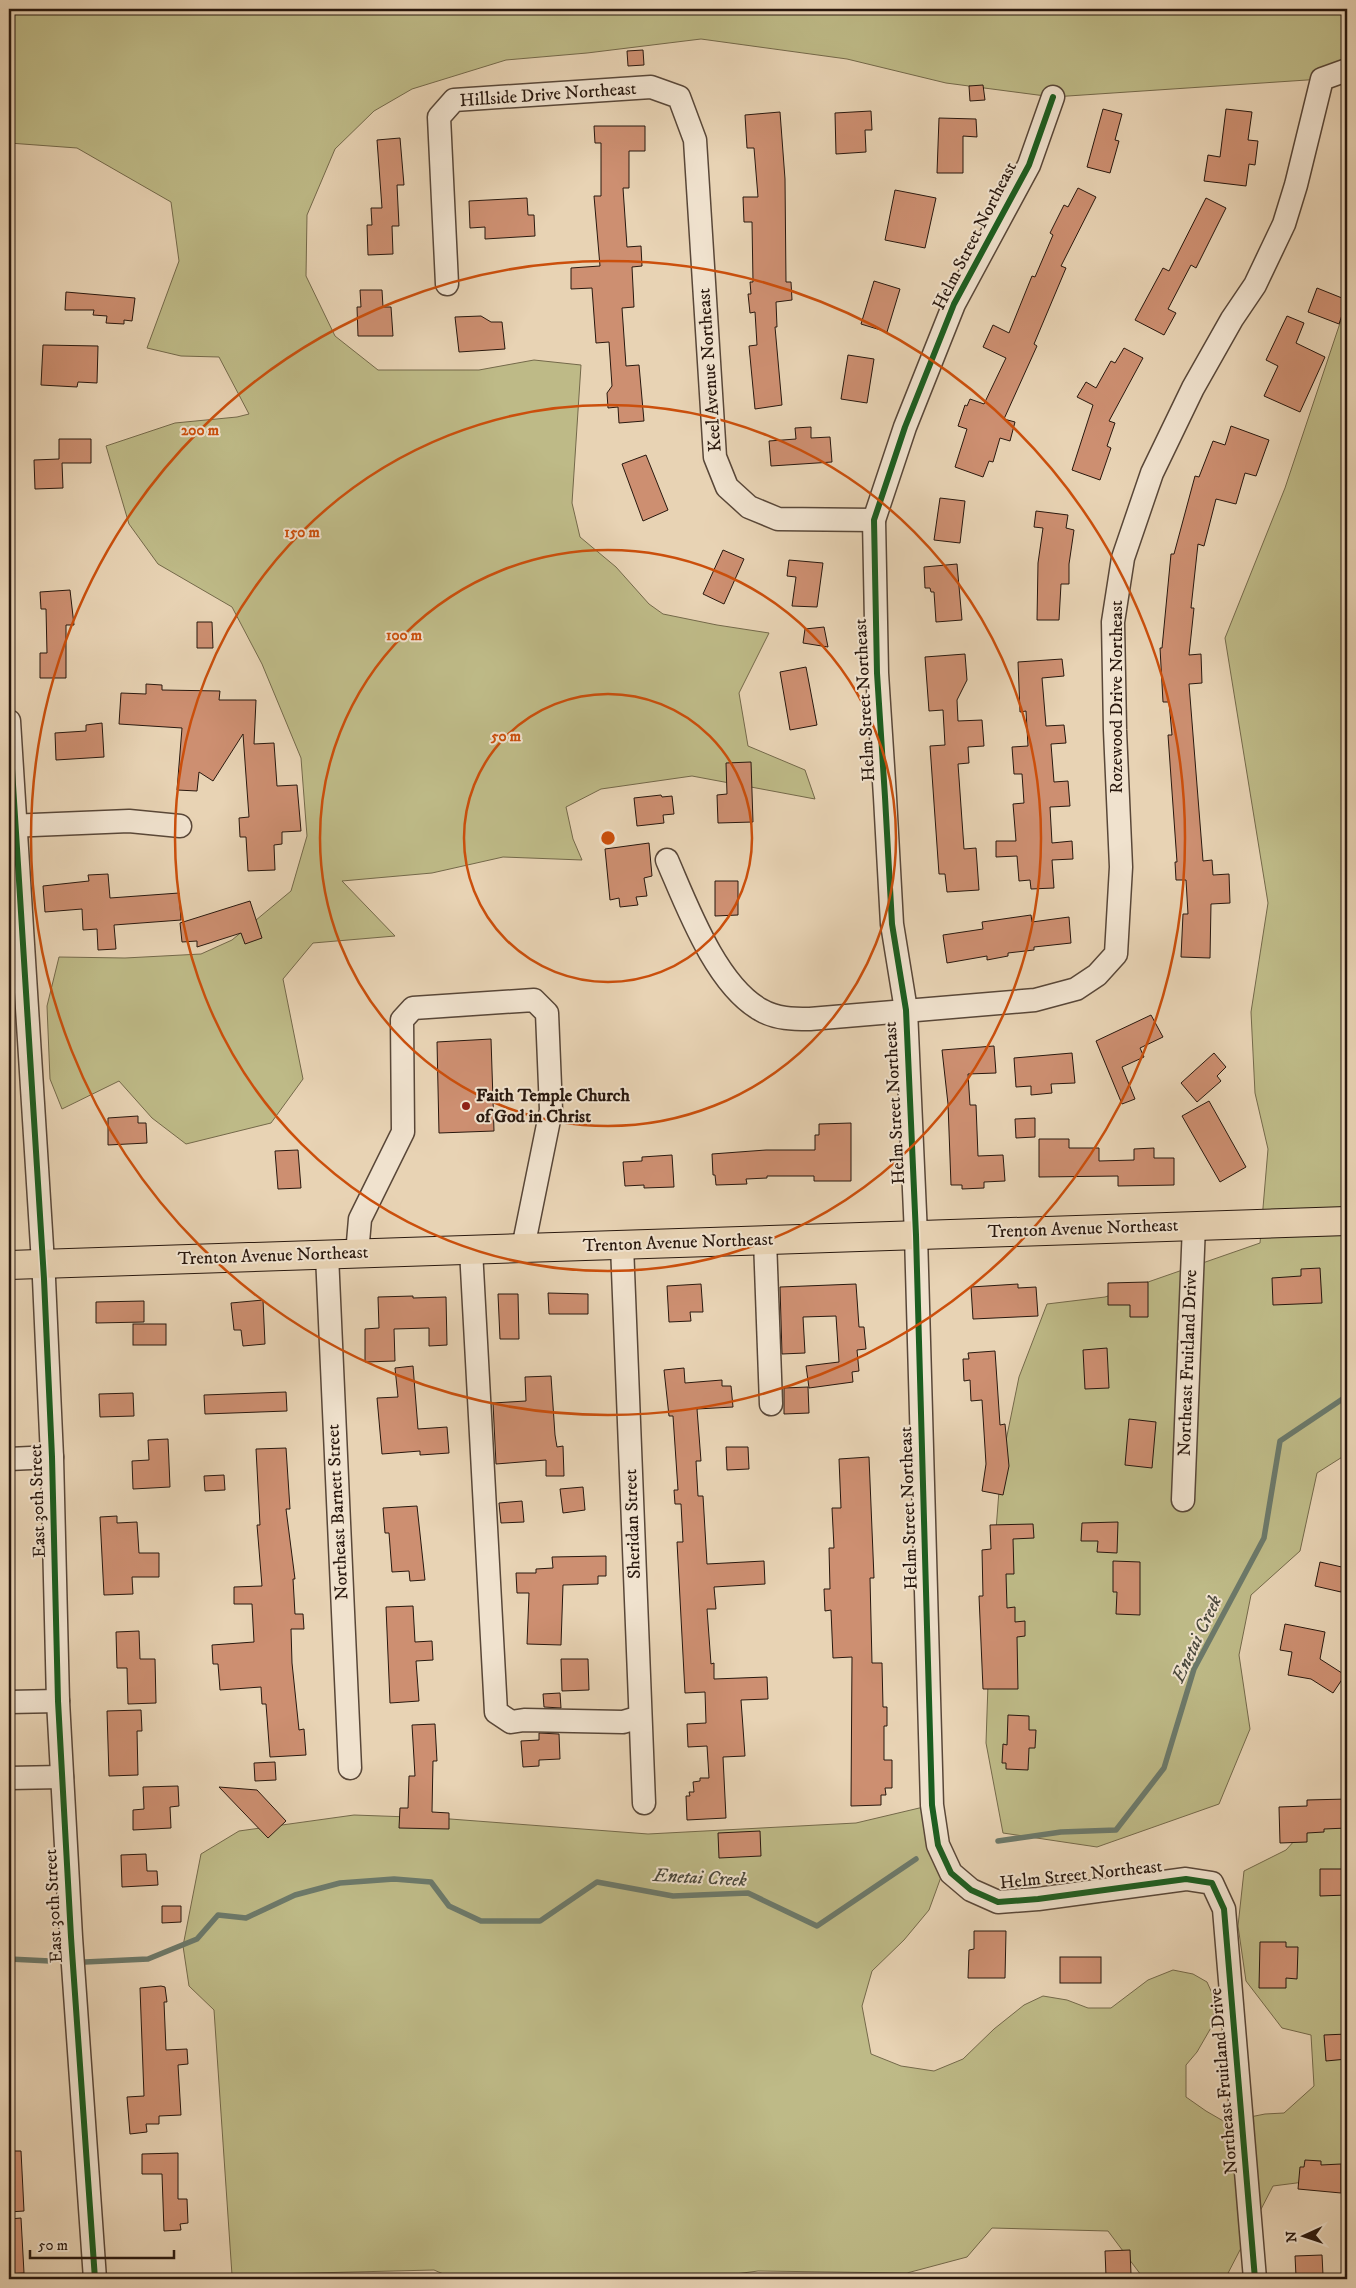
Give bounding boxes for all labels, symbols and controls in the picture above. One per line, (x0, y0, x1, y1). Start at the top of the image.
street label: Hillside Drive Northeast (459, 78, 637, 112)
street label: Helm Street Northeast (928, 158, 1022, 314)
street label: Keel Avenue Northeast (693, 287, 727, 453)
text: 200 m (181, 421, 220, 440)
text: 150 m (284, 523, 320, 542)
street label: Rozewood Drive Northeast (1106, 600, 1128, 794)
street label: Helm Street Northeast (850, 618, 880, 782)
text: 100 m (386, 626, 423, 645)
text: 50 m (490, 727, 522, 746)
centre of rings (599, 829, 617, 847)
street label: Helm Street Northeast (880, 1021, 910, 1185)
place label: Faith Temple Church of God in Christ (476, 1085, 631, 1128)
marker: Faith Temple Church of God in Christ (460, 1100, 472, 1112)
street label: Trenton Avenue Northeast (987, 1215, 1179, 1243)
street label: Trenton Avenue Northeast (582, 1229, 774, 1257)
street label: Trenton Avenue Northeast (177, 1242, 369, 1270)
street label: Northeast Fruitland Drive (1174, 1269, 1202, 1457)
street label: Northeast Barnett Street (322, 1423, 354, 1601)
street label: Helm Street Northeast (895, 1426, 923, 1590)
street label: East 30th Street (25, 1443, 51, 1558)
street label: Sheridan Street (620, 1468, 646, 1579)
water label: Enetai Creek (1166, 1592, 1227, 1687)
street label: East 30th Street (40, 1848, 68, 1964)
street label: Helm Street Northeast (999, 1855, 1164, 1894)
water label: Enetai Creek (652, 1864, 747, 1892)
street label: Northeast Fruitland Drive (1205, 1987, 1243, 2175)
north arrow (1278, 2210, 1328, 2260)
scale bar (30, 2228, 174, 2260)
text: N (1283, 2230, 1301, 2243)
text: 50 m (38, 2236, 68, 2255)

